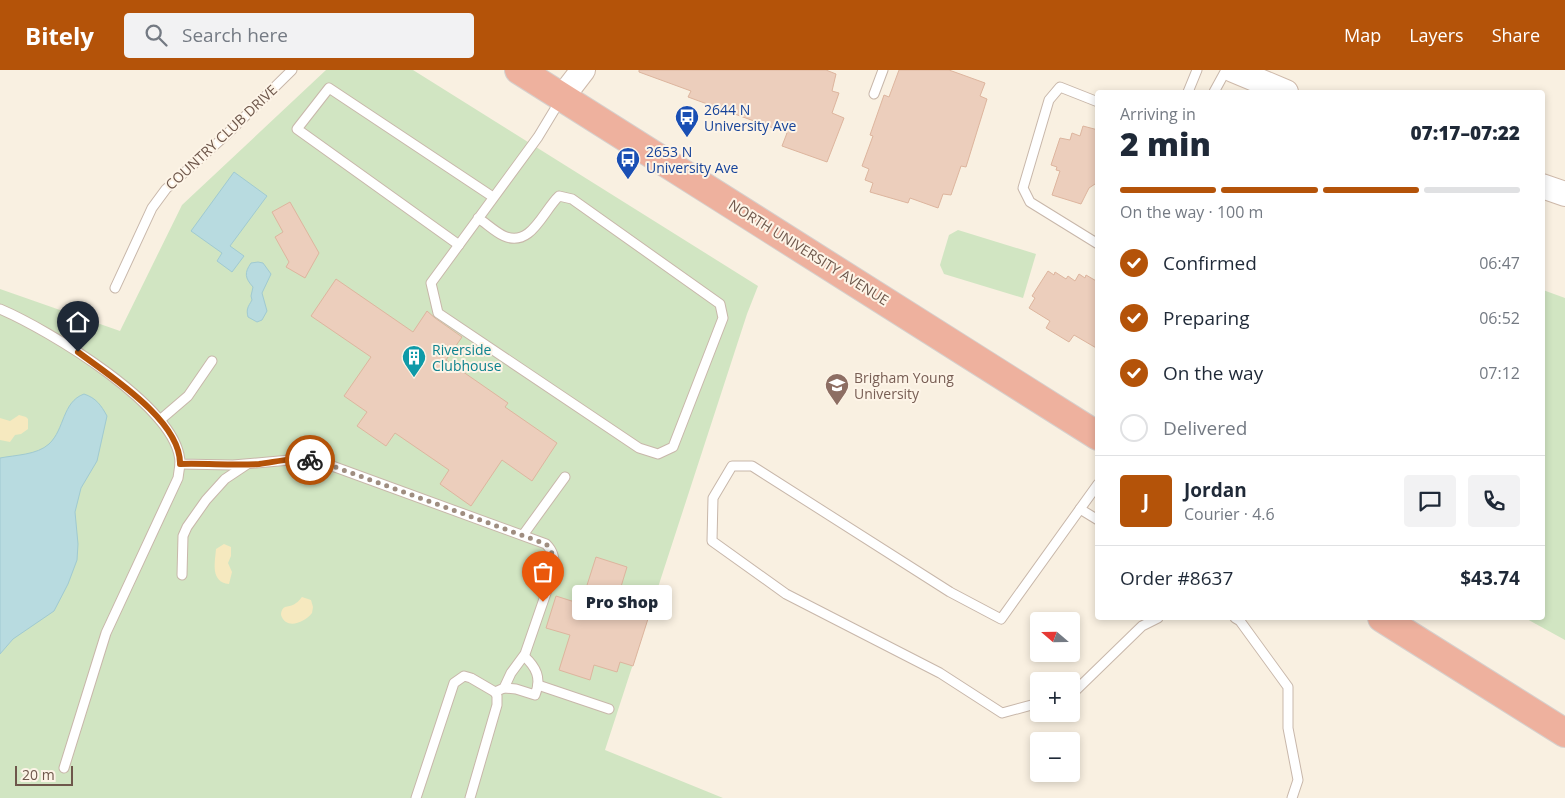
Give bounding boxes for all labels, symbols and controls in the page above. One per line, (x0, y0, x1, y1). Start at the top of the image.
search box (124, 13, 474, 58)
text: Bitely (25, 19, 94, 52)
icon: search (142, 21, 170, 49)
text: Search here (182, 22, 288, 48)
text: Map (1344, 23, 1381, 47)
text: Layers (1409, 23, 1464, 47)
text: Share (1492, 23, 1540, 47)
street label: COUNTRY CLUB DRIVE (161, 80, 281, 194)
place label: 2644 N University Ave (704, 100, 797, 135)
text: Arriving in (1120, 103, 1196, 125)
bus stop icon: 2644 N University Ave (674, 104, 700, 138)
text: 07:17–07:22 (1410, 120, 1520, 146)
text: 2 min (1120, 122, 1211, 165)
place label: 2653 N University Ave (646, 142, 739, 177)
bus stop icon: 2653 N University Ave (615, 146, 641, 180)
street label: NORTH UNIVERSITY AVENUE (725, 195, 893, 309)
text: On the way · 100 m (1120, 201, 1263, 223)
icon: check (1120, 249, 1148, 277)
text: Confirmed (1163, 250, 1257, 276)
text: 06:47 (1479, 252, 1520, 274)
pin (57, 301, 99, 352)
icon: check (1120, 304, 1148, 332)
text: Preparing (1163, 305, 1250, 331)
text: 06:52 (1479, 307, 1520, 329)
icon: home (64, 308, 92, 336)
place label: Riverside Clubhouse (432, 340, 502, 375)
building icon: Riverside Clubhouse (401, 344, 427, 378)
icon: check (1120, 359, 1148, 387)
text: On the way (1163, 360, 1263, 386)
text: 07:12 (1479, 362, 1520, 384)
place label: Brigham Young University (854, 368, 954, 403)
school or university icon: Brigham Young University (824, 372, 850, 406)
text: Delivered (1163, 415, 1247, 441)
courier (285, 435, 335, 485)
icon: bike (296, 446, 324, 474)
button: chat (1404, 475, 1456, 527)
button: phone (1468, 475, 1520, 527)
text: Jordan (1184, 477, 1247, 503)
text: J (1143, 488, 1149, 514)
text: Courier · 4.6 (1184, 503, 1275, 525)
pin (522, 551, 564, 602)
icon: bag (529, 558, 557, 586)
text: Order #8637 (1120, 565, 1233, 591)
text: $43.74 (1460, 565, 1520, 591)
callout: Pro Shop (573, 584, 673, 620)
text: Pro Shop (586, 591, 658, 613)
north arrow (1030, 612, 1080, 662)
map controls (1030, 612, 1080, 782)
button: + (1030, 672, 1080, 722)
button: − (1030, 732, 1080, 782)
scale bar (15, 763, 72, 786)
text: 20 m (22, 765, 55, 784)

